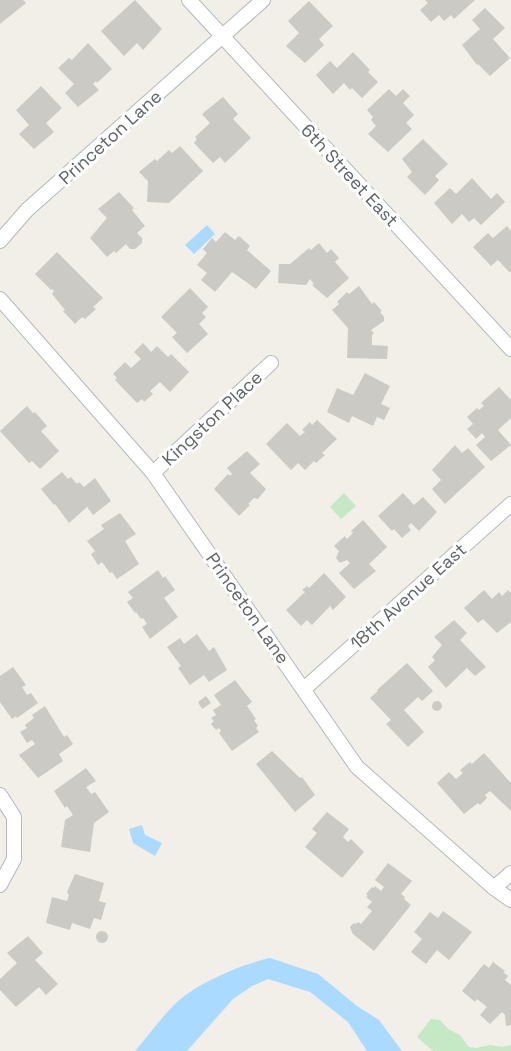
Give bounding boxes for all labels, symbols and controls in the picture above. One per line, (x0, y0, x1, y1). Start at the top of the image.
street label: Princeton Lane (54, 85, 166, 189)
street label: 6th Street East (296, 119, 404, 231)
street label: Kingston Place (157, 366, 267, 470)
street label: 18th Avenue East (345, 538, 471, 654)
street label: Princeton Lane (201, 548, 295, 668)

